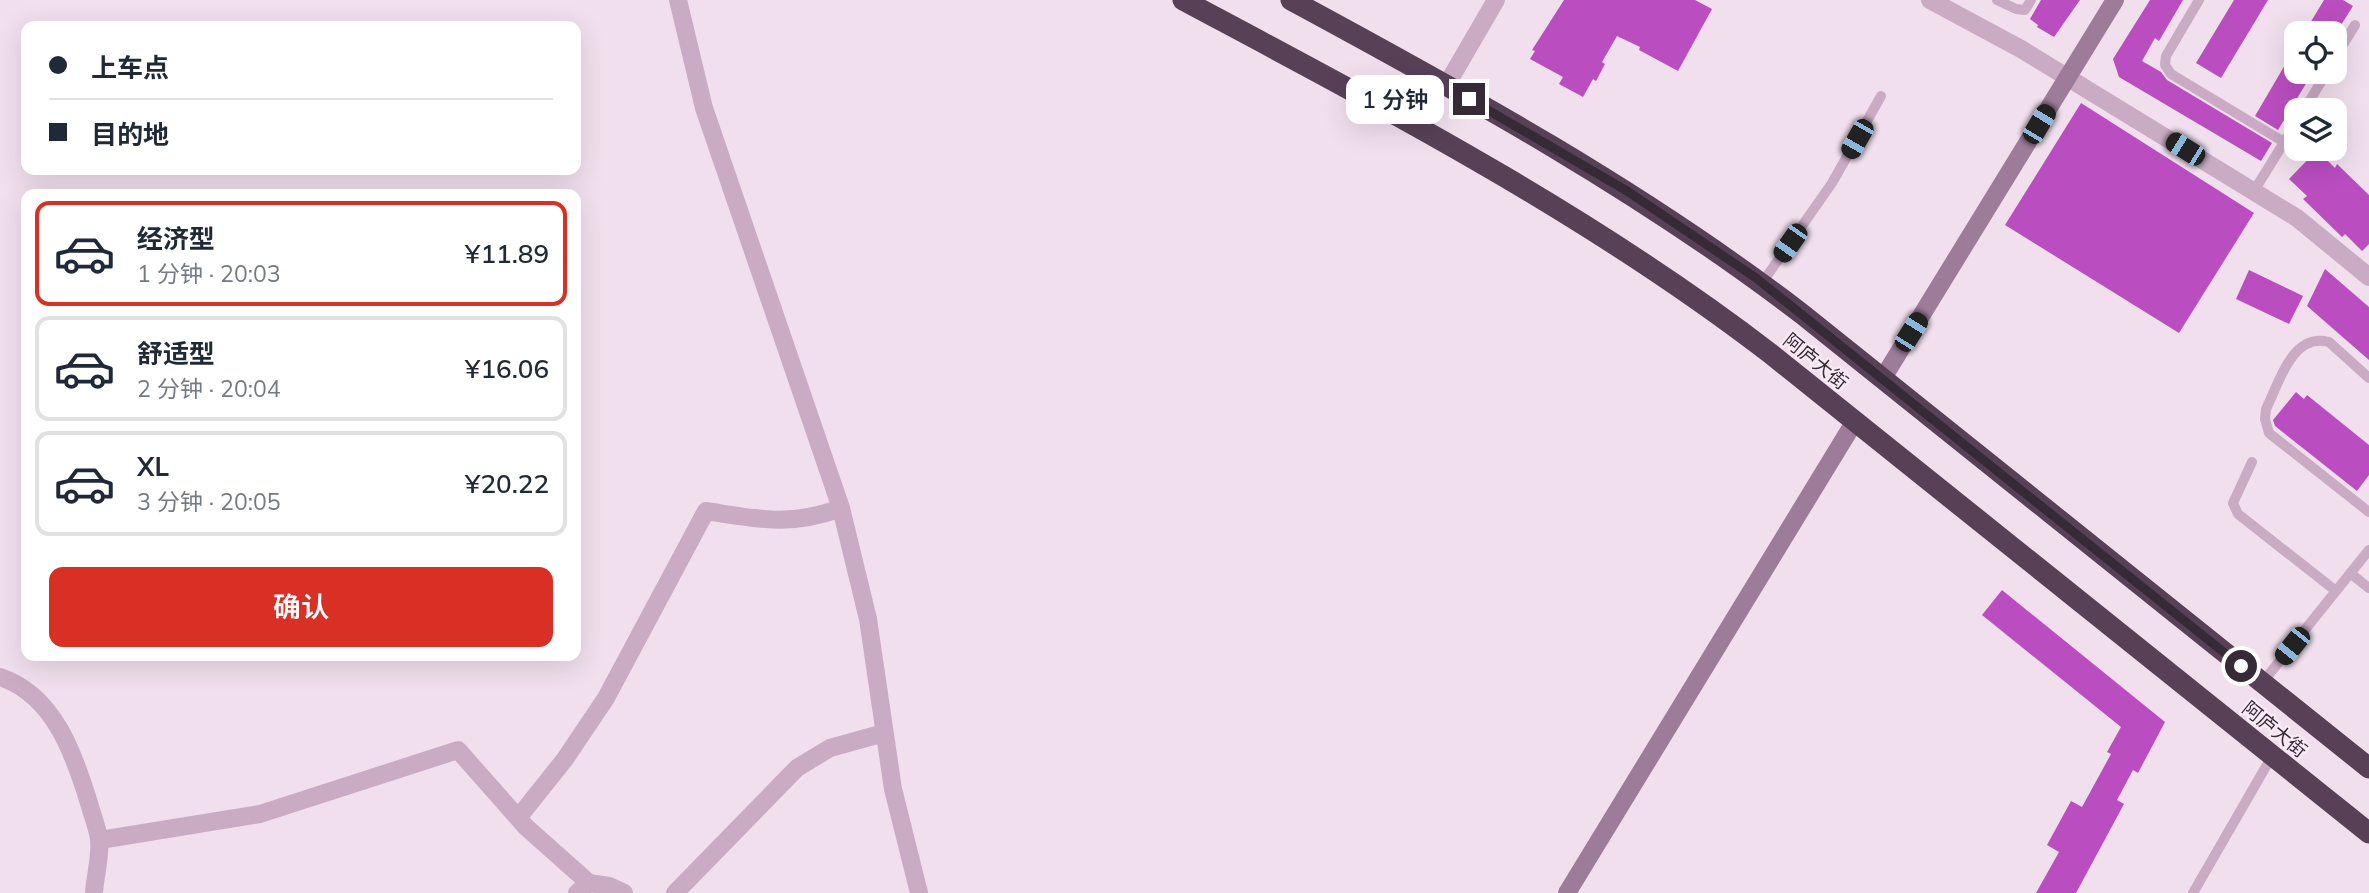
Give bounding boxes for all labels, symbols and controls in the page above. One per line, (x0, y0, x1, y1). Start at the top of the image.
map controls (2284, 21, 2347, 161)
button: locate (2284, 21, 2347, 84)
text: 上车点 (91, 51, 169, 84)
callout: 1 分钟 (1346, 74, 1444, 124)
route end (1453, 83, 1485, 115)
text: 1 分钟 (1362, 85, 1428, 114)
button: layers (2284, 98, 2347, 161)
car (2020, 101, 2059, 147)
car (1838, 116, 1877, 162)
text: 目的地 (91, 118, 169, 151)
car (2162, 129, 2209, 169)
car (1770, 220, 1811, 266)
icon: car (53, 222, 116, 285)
text: 经济型 (137, 222, 215, 255)
text: ¥11.89 (465, 237, 549, 270)
text: 1 分钟 · 20:03 (137, 259, 281, 288)
car (1891, 309, 1932, 355)
street label: 阿庐大街 (1779, 328, 1853, 394)
icon: car (53, 337, 116, 400)
text: 舒适型 (137, 337, 215, 370)
text: ¥16.06 (465, 352, 549, 385)
text: 2 分钟 · 20:04 (137, 374, 281, 403)
text: XL (137, 450, 169, 483)
icon: car (53, 452, 116, 515)
text: ¥20.22 (465, 467, 549, 500)
text: 3 分钟 · 20:05 (137, 487, 281, 516)
button: 确认 (49, 567, 553, 647)
car (2271, 623, 2314, 669)
route start (2225, 650, 2257, 682)
street label: 阿庐大街 (2238, 696, 2312, 762)

